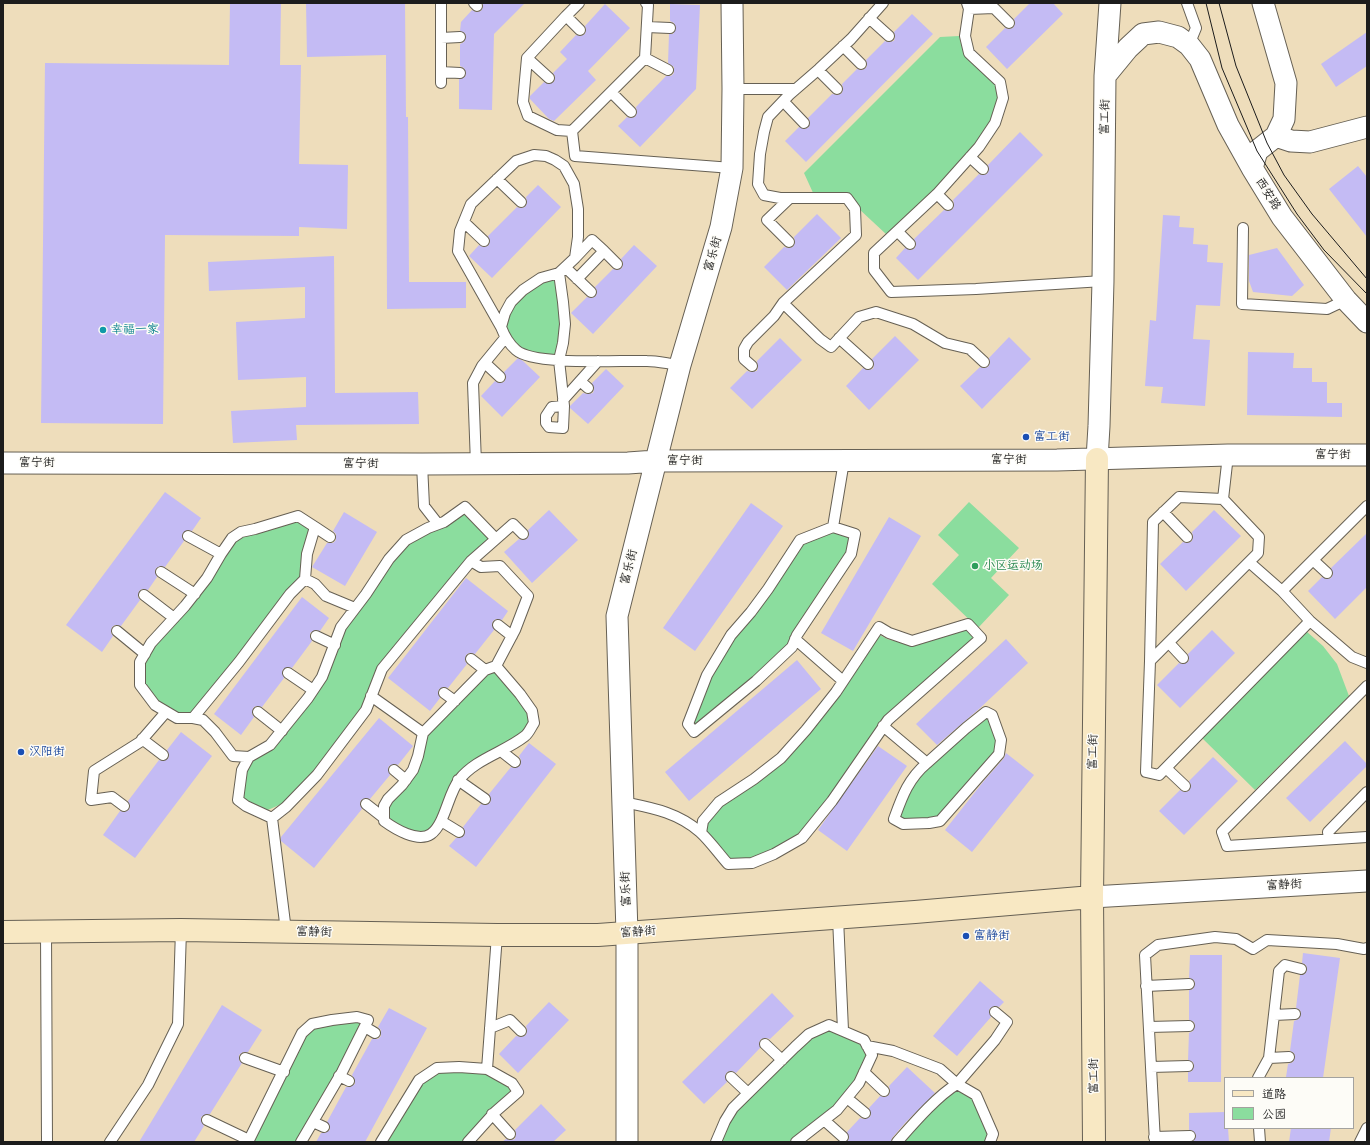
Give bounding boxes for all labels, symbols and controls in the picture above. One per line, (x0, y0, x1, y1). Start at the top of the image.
street label: 富工街 (1097, 99, 1113, 135)
street label: 西安路 (1252, 175, 1284, 213)
street label: 富乐街 (701, 235, 725, 273)
place label: 幸福一家 (111, 323, 159, 337)
marker: 幸福一家 (98, 325, 108, 335)
place label: 富工街 (1034, 430, 1070, 444)
marker: 富工街 (1021, 432, 1031, 442)
street label: 富宁街 (1315, 448, 1351, 462)
street label: 富宁街 (991, 453, 1027, 467)
street label: 富宁街 (667, 454, 703, 468)
street label: 富宁街 (19, 456, 55, 470)
street label: 富宁街 (343, 457, 379, 471)
street label: 富乐街 (618, 548, 640, 586)
place label: 小区运动场 (983, 559, 1043, 573)
marker: 小区运动场 (970, 561, 980, 571)
street label: 富工街 (1085, 734, 1101, 770)
place label: 汉阳街 (29, 745, 65, 759)
marker: 汉阳街 (16, 747, 26, 757)
street label: 富乐街 (618, 871, 634, 907)
street label: 富静街 (1266, 877, 1302, 893)
street label: 富静街 (296, 924, 332, 940)
street label: 富静街 (620, 924, 656, 940)
place label: 富静街 (974, 929, 1010, 943)
marker: 富静街 (961, 931, 971, 941)
street label: 富工街 (1086, 1058, 1102, 1094)
legend (1224, 1077, 1354, 1129)
text: 道路 (1262, 1084, 1286, 1102)
text: 公园 (1262, 1104, 1286, 1122)

